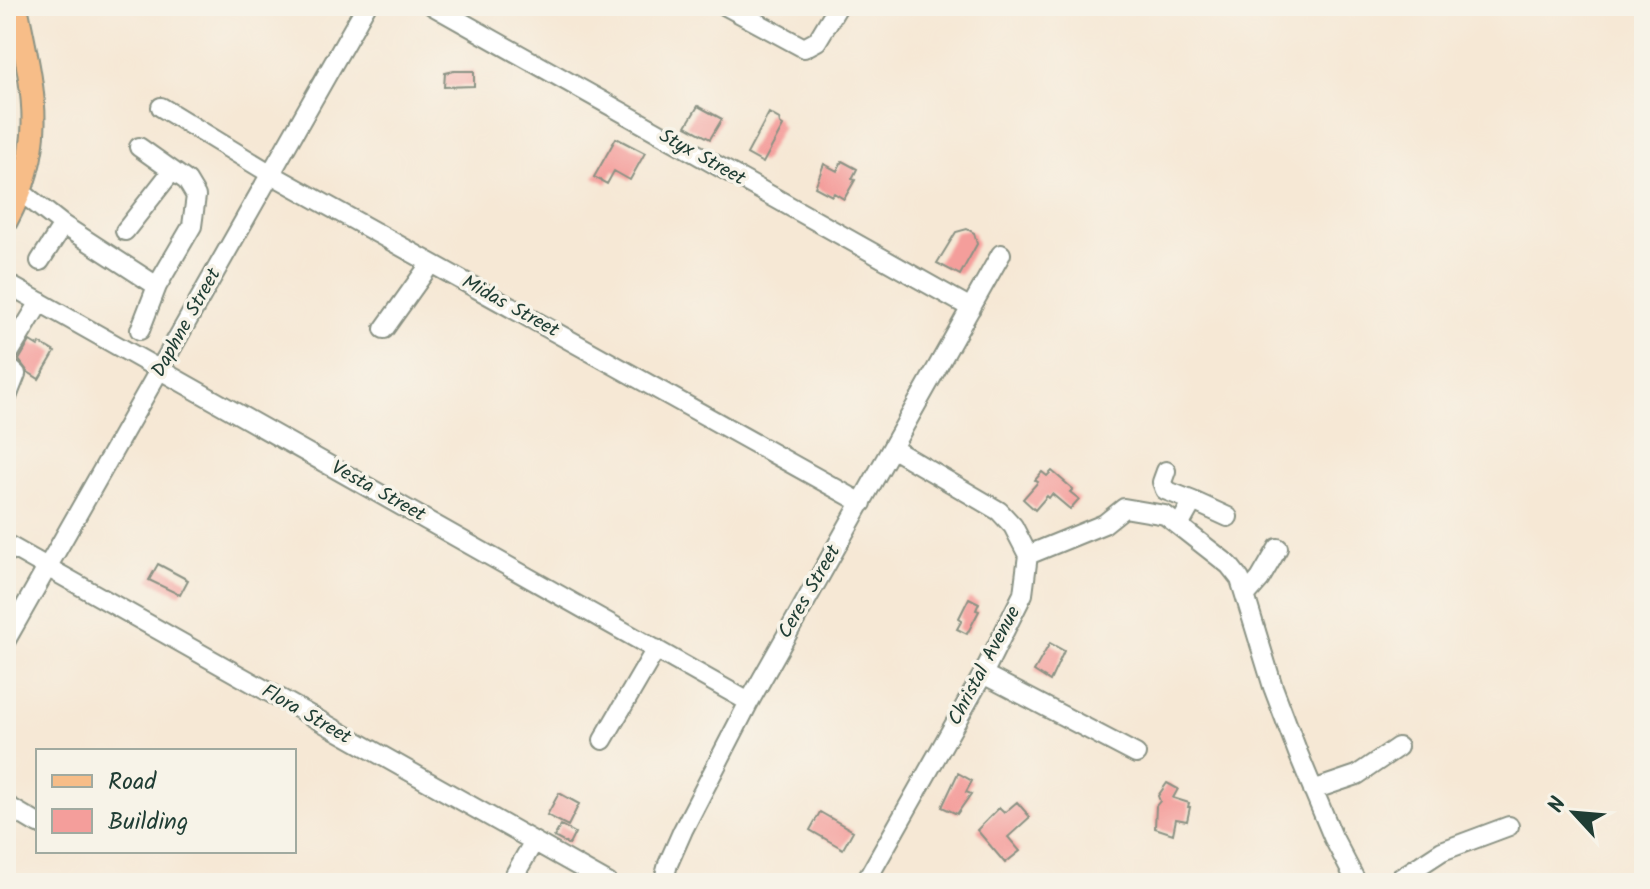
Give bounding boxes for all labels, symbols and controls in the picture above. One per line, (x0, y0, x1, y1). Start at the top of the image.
street label: Styx Street (653, 121, 752, 195)
street label: Daphne Street (144, 262, 230, 384)
street label: Midas Street (455, 267, 565, 347)
street label: Vesta Street (325, 453, 431, 531)
street label: Ceres Street (770, 539, 850, 645)
street label: Christal Avenue (940, 600, 1030, 732)
street label: Flora Street (255, 676, 357, 754)
legend (36, 749, 296, 853)
text: Road (108, 763, 157, 802)
north arrow (1534, 773, 1614, 853)
text: N (1539, 791, 1577, 819)
text: Building (108, 803, 188, 842)

